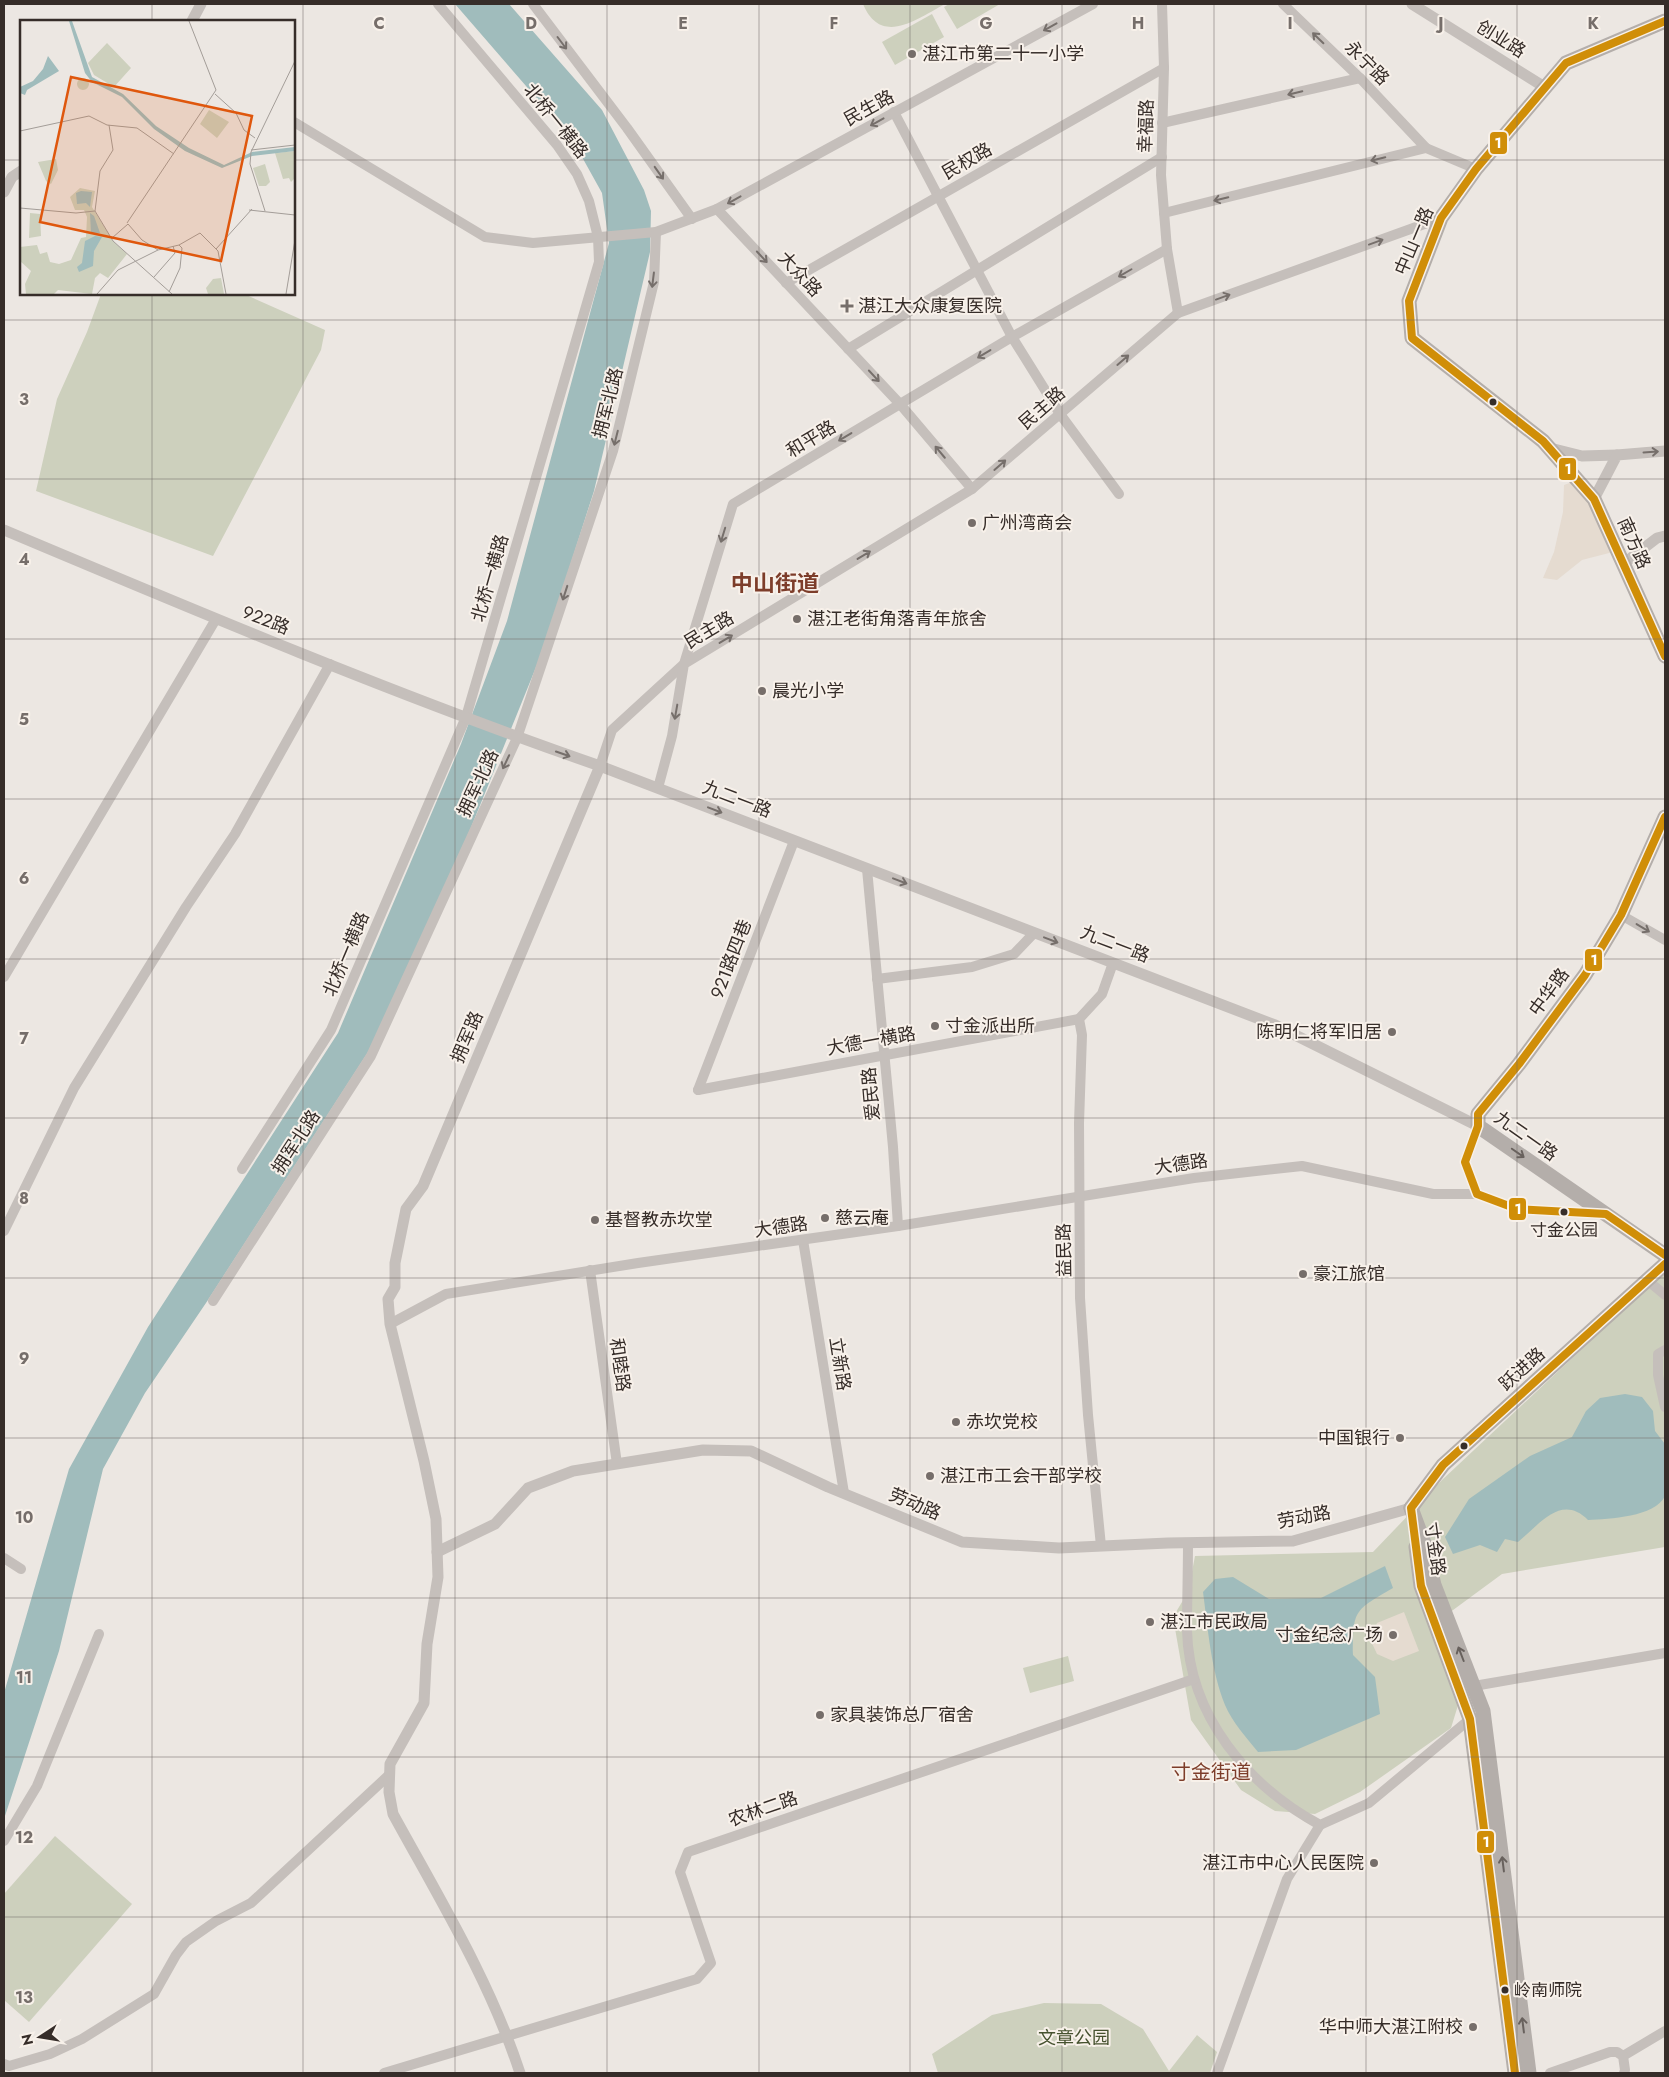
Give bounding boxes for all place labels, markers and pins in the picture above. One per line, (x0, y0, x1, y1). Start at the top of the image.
place label: 湛江市第二十一小学 (922, 41, 1084, 67)
marker: 湛江市第二十一小学 (906, 48, 918, 60)
place label: 湛江大众康复医院 (858, 293, 1002, 319)
marker: 湛江大众康复医院 (840, 299, 854, 313)
unlabelled marker (1488, 397, 1498, 407)
place label: 广州湾商会 (982, 510, 1072, 536)
marker: 广州湾商会 (966, 517, 978, 529)
place label: 湛江老街角落青年旅舍 (807, 606, 987, 632)
marker: 湛江老街角落青年旅舍 (791, 613, 803, 625)
place label: 晨光小学 (772, 678, 844, 704)
marker: 晨光小学 (756, 685, 768, 697)
place label: 寸金派出所 (945, 1013, 1035, 1039)
place label: 陈明仁将军旧居 (1256, 1019, 1382, 1045)
marker: 寸金派出所 (929, 1020, 941, 1032)
marker: 陈明仁将军旧居 (1386, 1026, 1398, 1038)
place label: 慈云庵 (835, 1205, 889, 1231)
place label: 基督教赤坎堂 (605, 1207, 713, 1233)
marker: 寸金公园 (1559, 1207, 1569, 1217)
marker: 慈云庵 (819, 1212, 831, 1224)
marker: 基督教赤坎堂 (589, 1214, 601, 1226)
place label: 寸金公园 (1530, 1218, 1598, 1242)
place label: 豪江旅馆 (1313, 1261, 1385, 1287)
marker: 豪江旅馆 (1297, 1268, 1309, 1280)
place label: 赤坎党校 (966, 1409, 1038, 1435)
marker: 赤坎党校 (950, 1416, 962, 1428)
place label: 中国银行 (1318, 1425, 1390, 1451)
marker: 中国银行 (1394, 1432, 1406, 1444)
unlabelled marker (1459, 1441, 1469, 1451)
place label: 湛江市工会干部学校 (940, 1463, 1102, 1489)
marker: 湛江市工会干部学校 (924, 1470, 936, 1482)
place label: 湛江市民政局 (1160, 1609, 1268, 1635)
marker: 湛江市民政局 (1144, 1616, 1156, 1628)
place label: 寸金纪念广场 (1275, 1622, 1383, 1648)
marker: 寸金纪念广场 (1387, 1629, 1399, 1641)
place label: 家具装饰总厂宿舍 (830, 1702, 974, 1728)
marker: 家具装饰总厂宿舍 (814, 1709, 826, 1721)
place label: 湛江市中心人民医院 (1202, 1850, 1364, 1876)
marker: 湛江市中心人民医院 (1368, 1857, 1380, 1869)
place label: 岭南师院 (1514, 1978, 1582, 2002)
marker: 岭南师院 (1500, 1985, 1510, 1995)
place label: 华中师大湛江附校 (1319, 2014, 1463, 2040)
marker: 华中师大湛江附校 (1467, 2021, 1479, 2033)

